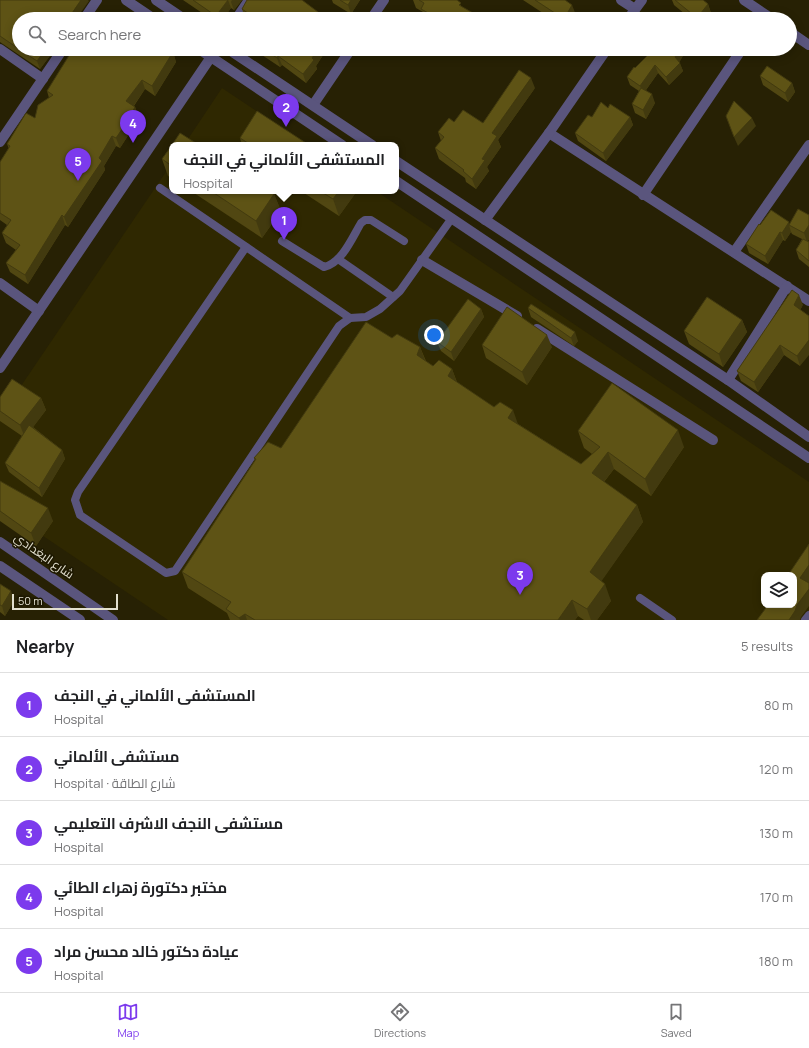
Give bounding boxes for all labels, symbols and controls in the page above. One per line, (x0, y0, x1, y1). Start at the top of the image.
search box (12, 12, 797, 56)
icon: search (26, 23, 48, 45)
text: Search here (58, 24, 141, 45)
pin: 2 (273, 94, 299, 127)
pin: 4 (120, 110, 146, 143)
popup (169, 142, 399, 194)
pin: 5 (65, 148, 91, 181)
text: المستشفى الألماني في النجف (183, 149, 385, 170)
text: Hospital (183, 174, 233, 192)
pin: 1 (271, 207, 297, 240)
your location (424, 325, 444, 345)
street label: شارع البغدادي (10, 529, 78, 584)
pin: 3 (507, 562, 533, 595)
map controls (761, 572, 797, 608)
button: layers (761, 572, 797, 608)
scale bar (12, 592, 118, 611)
text: 50 m (18, 593, 43, 608)
text: Nearby (16, 635, 74, 658)
text: 5 results (741, 637, 793, 655)
text: المستشفى الألماني في النجف (54, 685, 256, 706)
text: 1 (26, 696, 32, 714)
text: 80 m (764, 696, 793, 714)
text: Hospital (54, 710, 104, 728)
text: مستشفى الألماني (54, 746, 180, 767)
text: 2 (25, 760, 33, 778)
text: 120 m (759, 760, 793, 778)
text: Hospital · شارع الطاقة (54, 774, 176, 792)
text: مستشفى النجف الاشرف التعليمي (54, 813, 283, 834)
text: 3 (25, 824, 33, 842)
text: 130 m (759, 824, 793, 842)
text: Hospital (54, 838, 104, 856)
text: مختبر دكتورة زهراء الطائي (54, 877, 227, 898)
text: 4 (25, 888, 33, 906)
text: 170 m (760, 888, 793, 906)
text: Hospital (54, 902, 104, 920)
text: عيادة دكتور خالد محسن مراد (54, 941, 239, 962)
text: 5 (25, 952, 33, 970)
text: 180 m (759, 952, 793, 970)
text: Hospital (54, 966, 104, 984)
tab: Map (117, 1001, 139, 1040)
tab: Directions (374, 1001, 426, 1040)
tab: Saved (661, 1001, 692, 1040)

